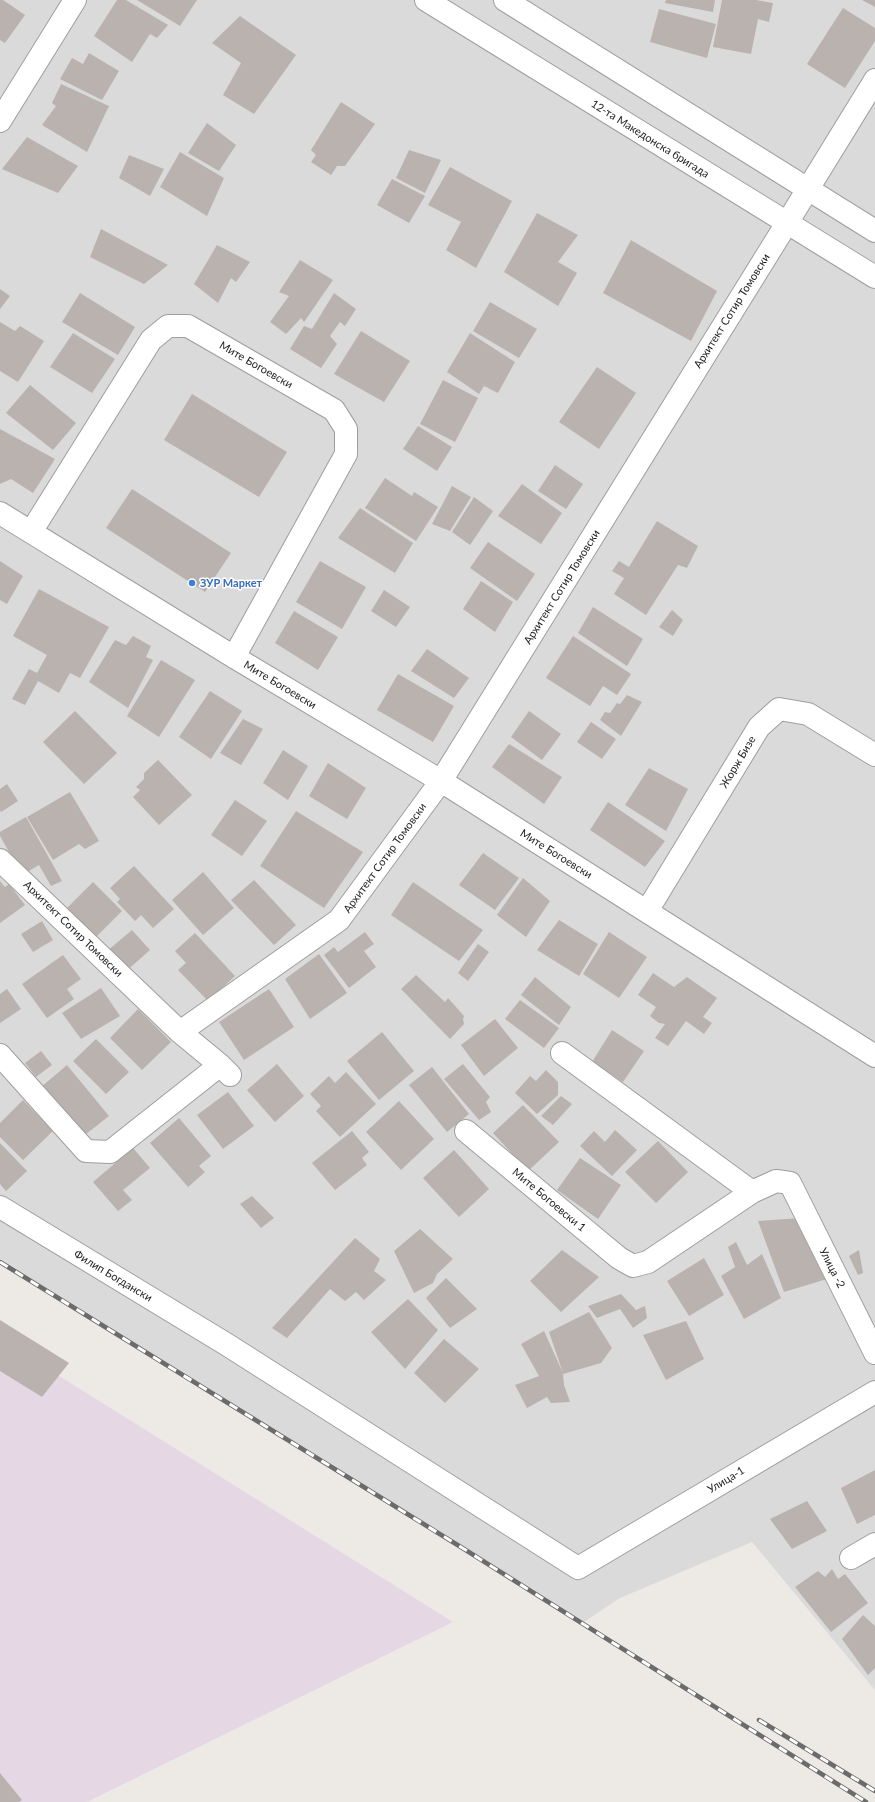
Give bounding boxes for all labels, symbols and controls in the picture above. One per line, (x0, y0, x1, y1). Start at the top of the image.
street label: 12-та Македонска бригада (589, 97, 711, 181)
street label: Архитект Сотир Томовски (691, 251, 773, 371)
street label: Мите Богоевски (217, 339, 295, 391)
street label: Архитект Сотир Томовски (521, 527, 603, 647)
place label: ЗУР Маркет (200, 576, 262, 590)
marker: ЗУР Маркет (187, 578, 197, 588)
street label: Мите Богоевски (241, 658, 319, 712)
street label: Жорж Бизе (717, 734, 759, 790)
street label: Архитект Сотир Томовски (341, 800, 429, 916)
street label: Мите Богоевски (518, 827, 594, 881)
street label: Архитект Сотир Томовски (21, 878, 125, 980)
street label: Мите Богоевски 1 (510, 1165, 588, 1235)
street label: Улица -2 (816, 1246, 848, 1290)
street label: Филип Богдански (71, 1247, 155, 1305)
street label: Улица-1 (705, 1464, 747, 1496)

